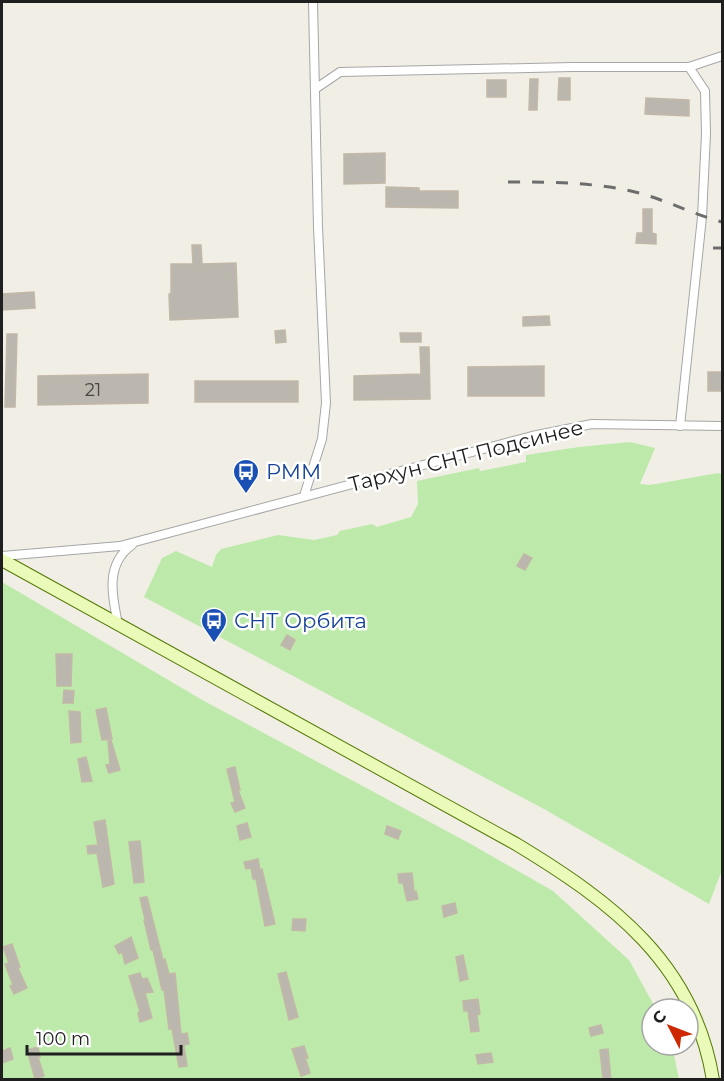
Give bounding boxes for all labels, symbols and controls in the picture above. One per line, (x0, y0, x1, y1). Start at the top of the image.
house number: 21 (85, 379, 101, 401)
street label: Тархун СНТ Подсинее (346, 414, 586, 497)
bus stop icon: РММ (231, 457, 261, 495)
place label: РММ (266, 459, 321, 484)
bus stop icon: СНТ Орбита (199, 606, 229, 644)
place label: СНТ Орбита (234, 608, 367, 633)
north arrow (640, 997, 700, 1057)
text: С (648, 1006, 670, 1028)
scale bar (27, 1018, 182, 1056)
text: 100 m (36, 1028, 90, 1050)

